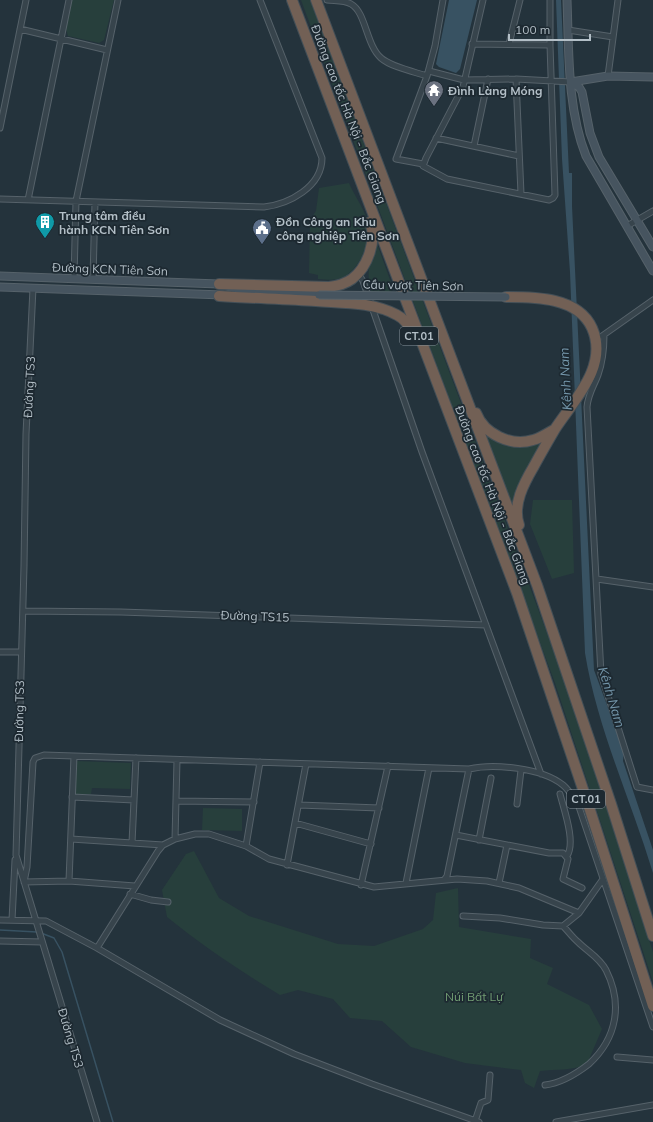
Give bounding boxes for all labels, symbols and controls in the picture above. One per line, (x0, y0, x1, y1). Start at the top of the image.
scale bar (509, 16, 590, 42)
street label: Đường cao tốc Hà Nội - Bắc Giang (308, 22, 390, 206)
text: 100 m (515, 22, 550, 37)
temple icon: Đình Làng Móng (423, 79, 445, 107)
place label: Đình Làng Móng (447, 83, 542, 98)
place label: Trung tâm điều hành KCN Tiên Sơn (59, 208, 169, 237)
building icon: Trung tâm điều hành KCN Tiên Sơn (34, 211, 56, 239)
place label: Đồn Công an Khu công nghiệp Tiên Sơn (275, 214, 399, 243)
public building icon: Đồn Công an Khu công nghiệp Tiên Sơn (251, 217, 273, 245)
street label: Đường KCN Tiên Sơn (52, 259, 168, 279)
street label: Cầu vượt Tiên Sơn (362, 277, 464, 293)
road number: CT.01 (400, 327, 438, 345)
water label: Kênh Nam (555, 347, 575, 411)
street label: Đường TS3 (20, 356, 38, 418)
street label: Đường cao tốc Hà Nội - Bắc Giang (452, 403, 534, 587)
street label: Đường TS15 (220, 607, 290, 625)
water label: Kênh Nam (595, 665, 629, 729)
street label: Đường TS3 (11, 680, 27, 742)
road number: CT.01 (567, 790, 605, 808)
park label: Núi Bất Lự (445, 989, 504, 1004)
street label: Đường TS3 (55, 1006, 87, 1070)

